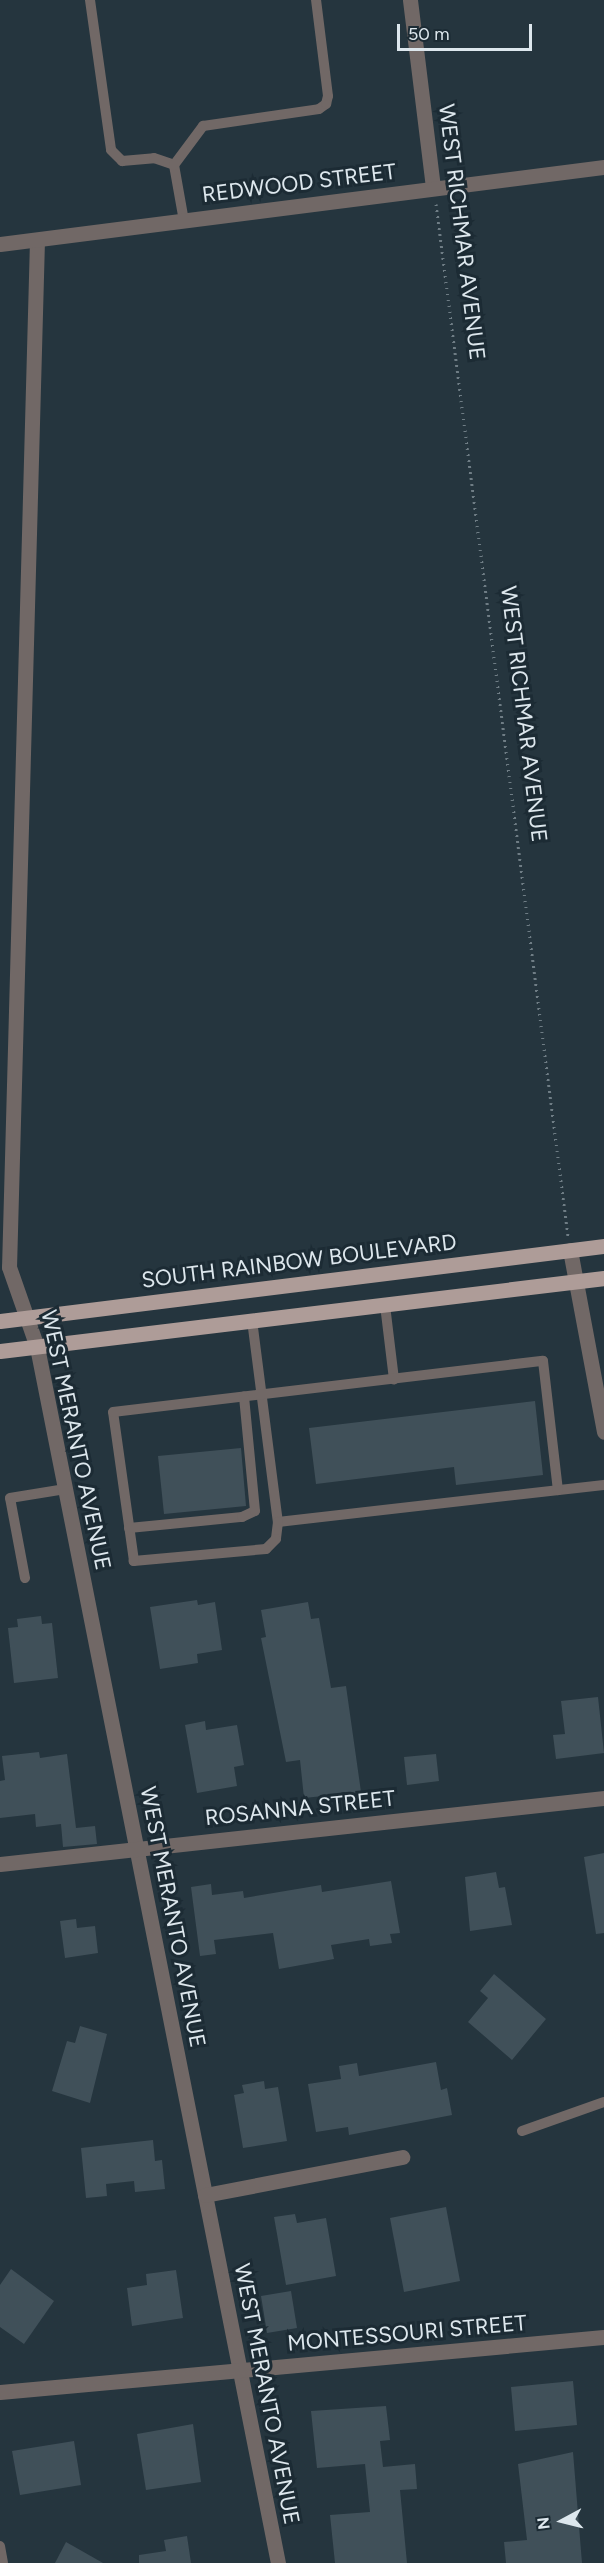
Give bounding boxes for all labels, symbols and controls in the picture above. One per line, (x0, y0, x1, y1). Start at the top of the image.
scale bar (400, 12, 535, 50)
text: 50 m (408, 23, 450, 45)
street label: WEST RICHMAR AVENUE (433, 102, 491, 362)
street label: REDWOOD STREET (201, 158, 397, 208)
street label: WEST RICHMAR AVENUE (495, 584, 553, 844)
street label: SOUTH RAINBOW BOULEVARD (140, 1229, 458, 1293)
street label: WEST MERANTO AVENUE (36, 1308, 116, 1572)
street label: WEST MERANTO AVENUE (135, 1784, 211, 2050)
street label: ROSANNA STREET (204, 1785, 396, 1831)
street label: WEST MERANTO AVENUE (229, 2261, 305, 2527)
street label: MONTESSOURI STREET (286, 2309, 528, 2357)
north arrow (532, 2491, 592, 2551)
text: N (533, 2516, 554, 2531)

